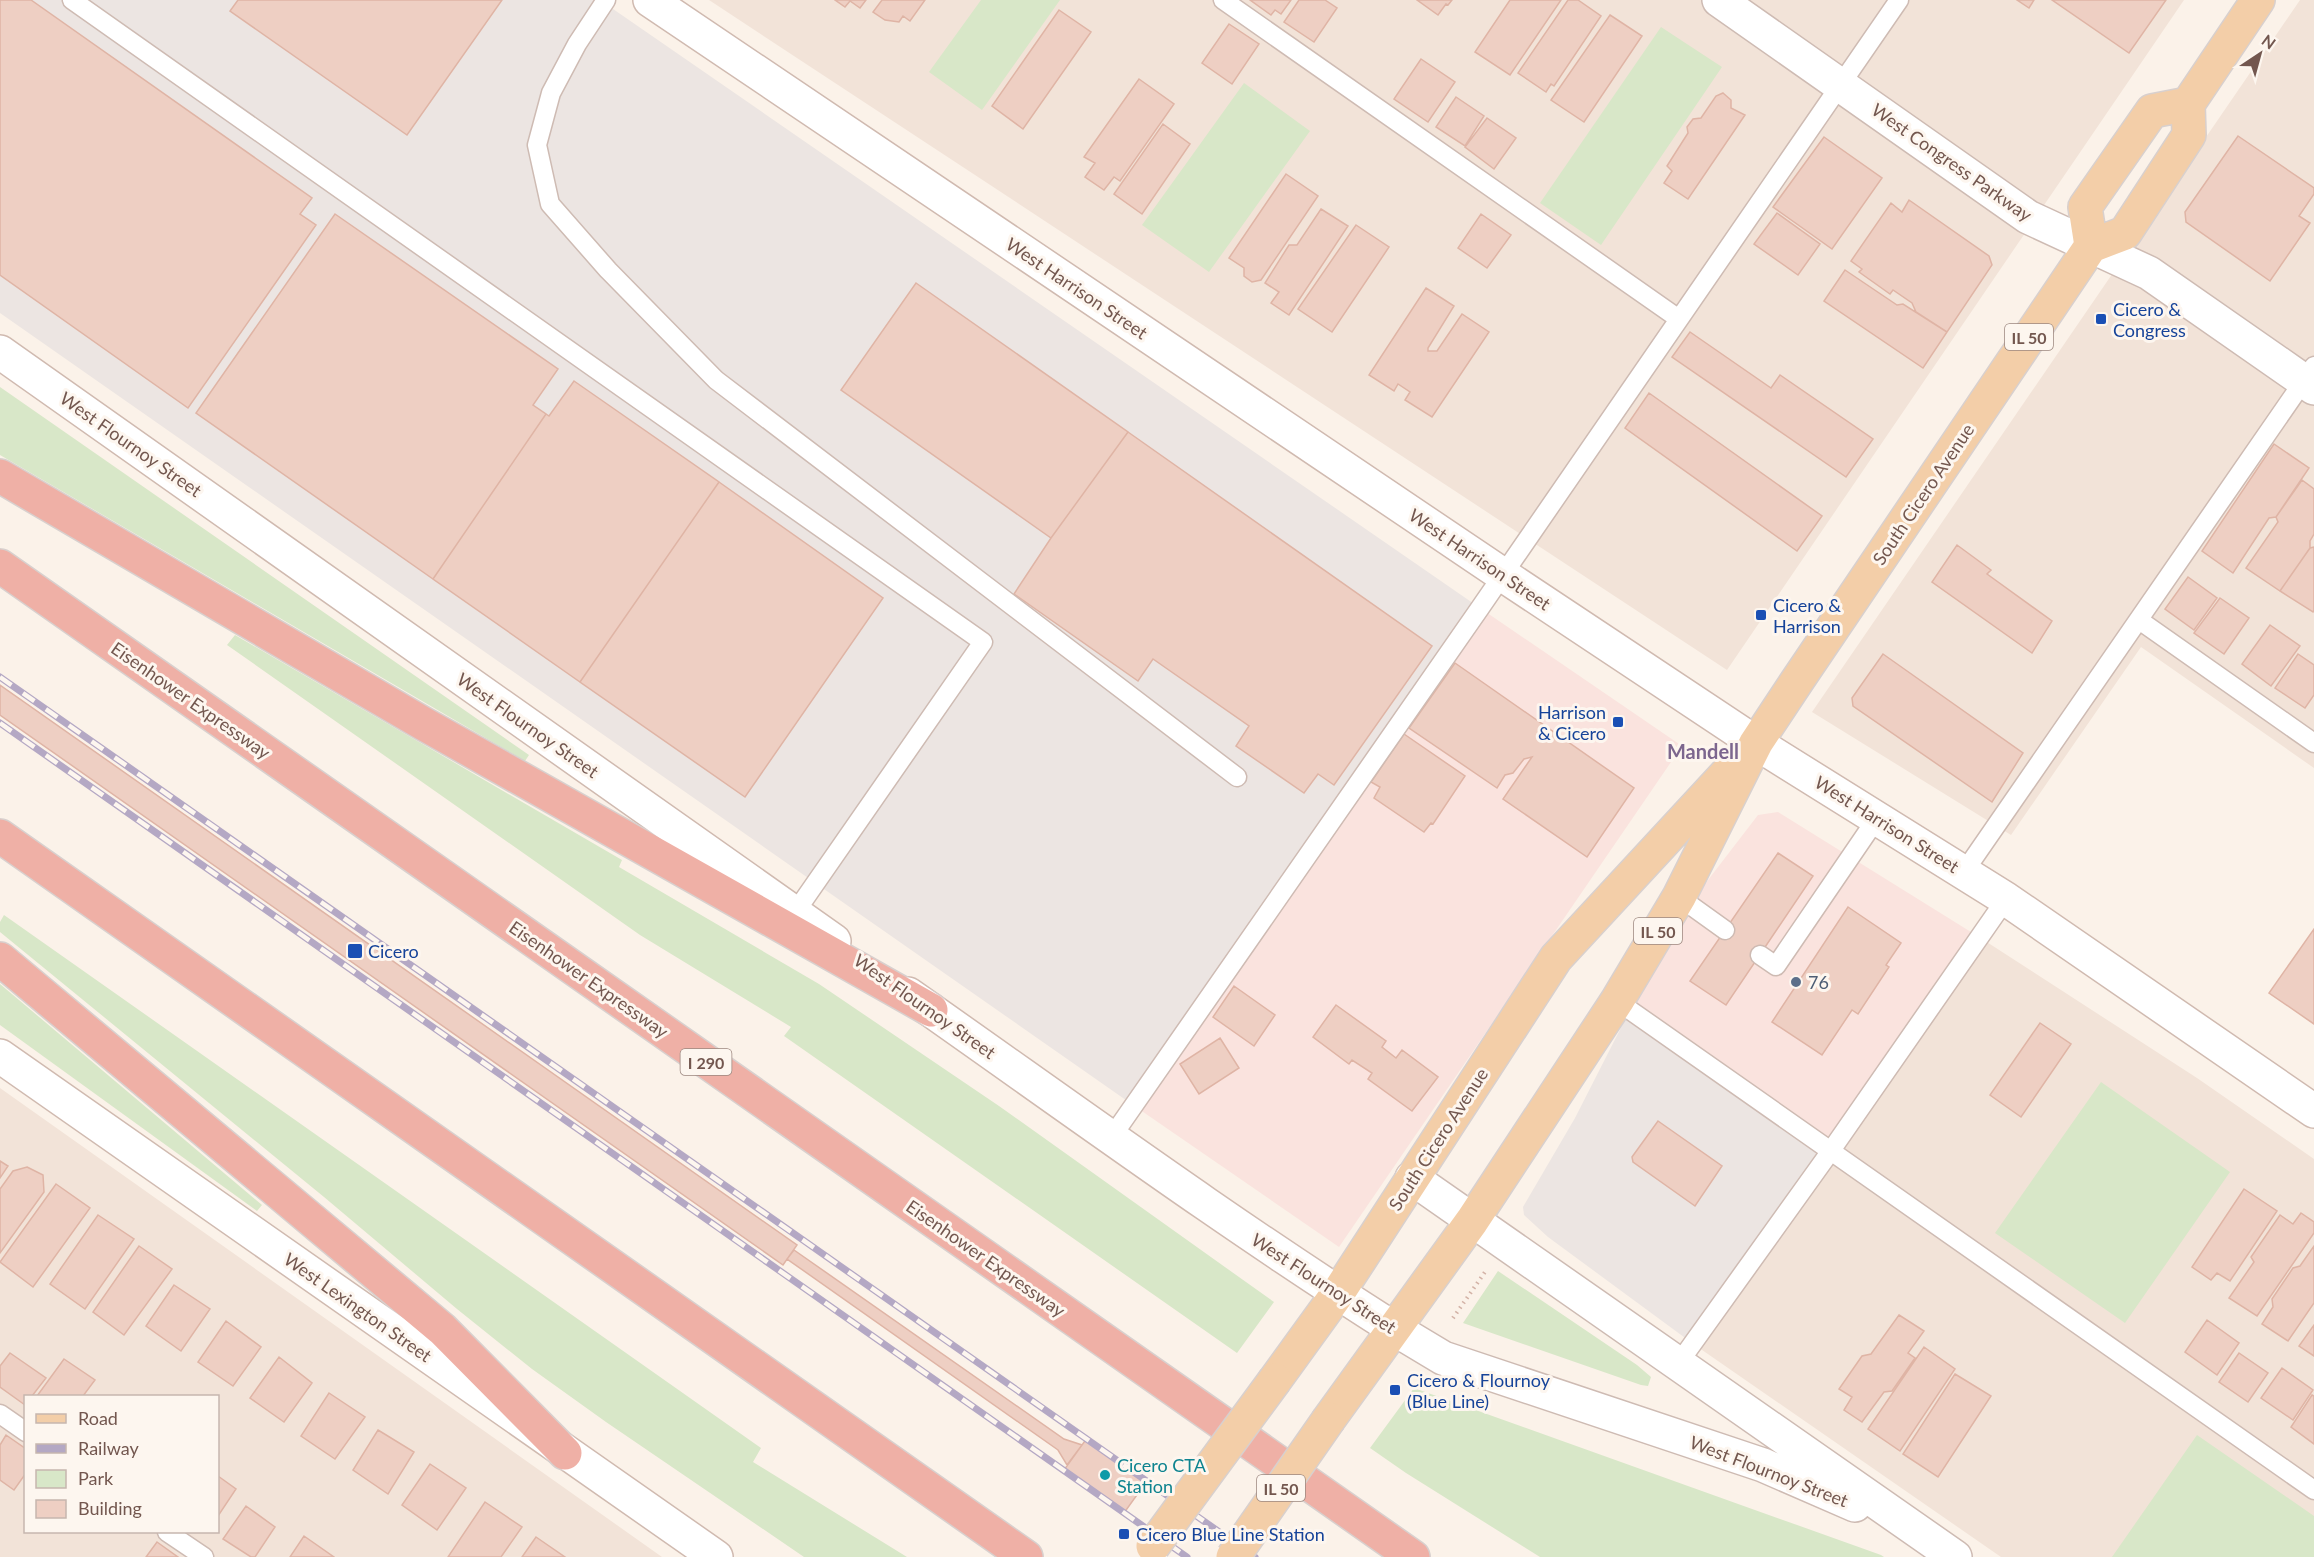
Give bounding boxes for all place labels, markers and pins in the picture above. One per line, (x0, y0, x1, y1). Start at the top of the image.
place label: Cicero & Congress (2113, 298, 2186, 341)
marker: Cicero & Congress (2094, 312, 2108, 326)
place label: Cicero & Harrison (1773, 594, 1841, 637)
marker: Cicero & Harrison (1754, 608, 1768, 622)
place label: Harrison & Cicero (1538, 701, 1606, 744)
marker: Harrison & Cicero (1611, 715, 1625, 729)
place label: Cicero (368, 940, 419, 962)
marker: Cicero (346, 942, 364, 960)
place label: 76 (1808, 971, 1829, 993)
marker: 76 (1789, 975, 1803, 989)
place label: Cicero & Flournoy (Blue Line) (1407, 1369, 1551, 1412)
marker: Cicero & Flournoy (Blue Line) (1388, 1383, 1402, 1397)
place label: Cicero CTA Station (1117, 1454, 1207, 1497)
marker: Cicero CTA Station (1098, 1468, 1112, 1482)
place label: Cicero Blue Line Station (1136, 1523, 1325, 1545)
marker: Cicero Blue Line Station (1117, 1527, 1131, 1541)

